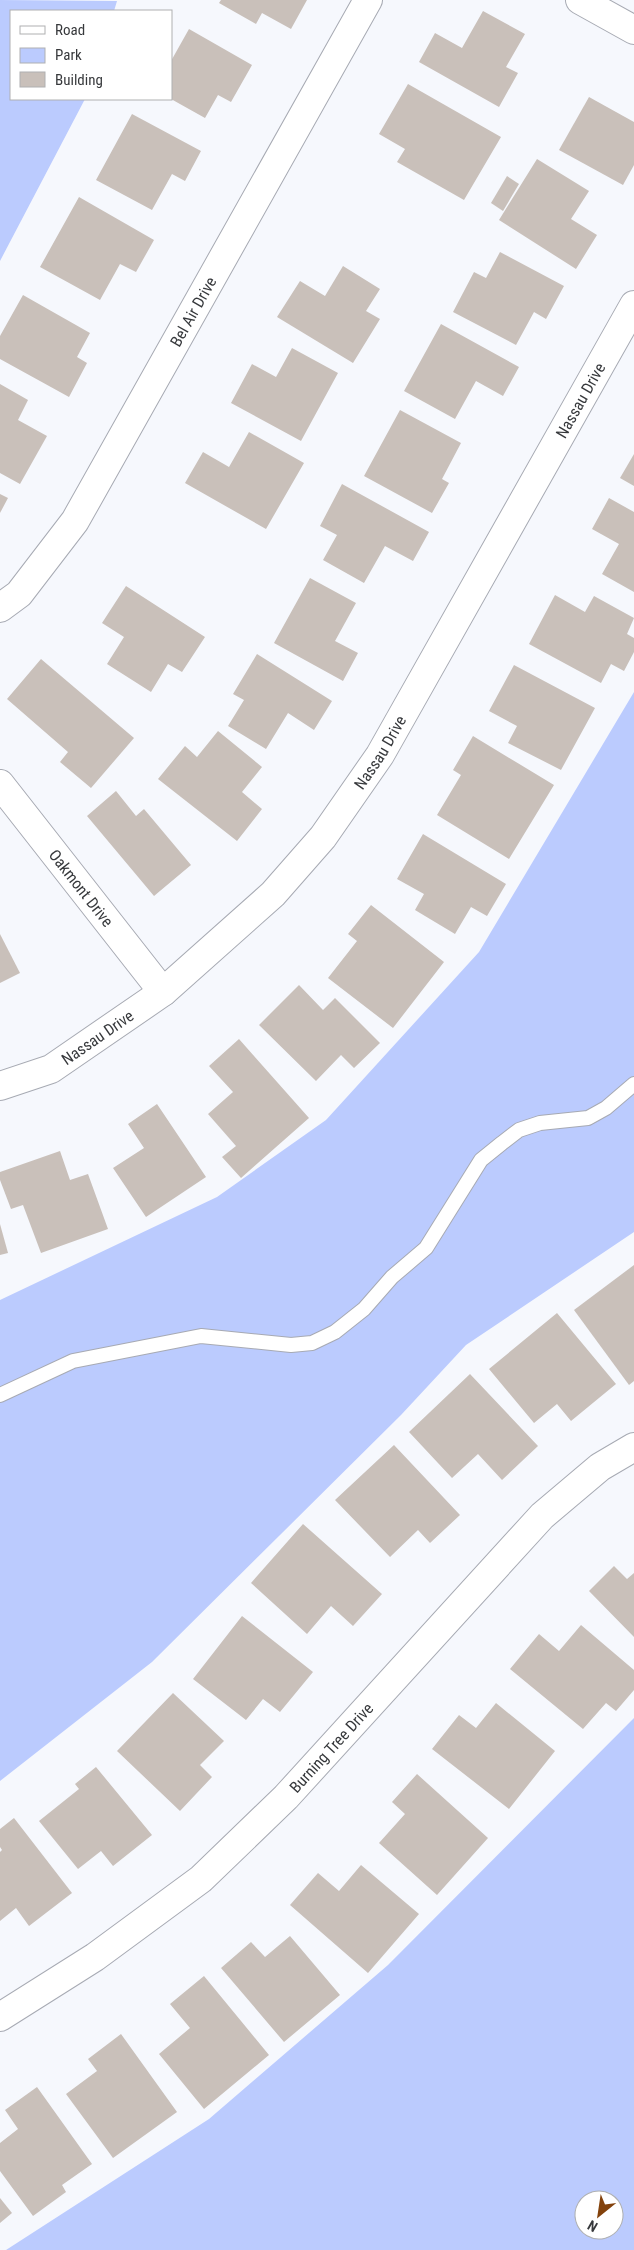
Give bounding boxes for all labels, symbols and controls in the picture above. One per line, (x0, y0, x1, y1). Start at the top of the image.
legend (10, 10, 172, 100)
text: Road (55, 21, 85, 39)
text: Park (55, 46, 82, 64)
text: Building (55, 71, 103, 89)
street label: Bel Air Drive (166, 274, 220, 350)
street label: Nassau Drive (552, 360, 609, 441)
street label: Nassau Drive (350, 712, 410, 793)
street label: Oakmont Drive (45, 846, 117, 931)
street label: Nassau Drive (58, 1006, 137, 1069)
street label: Burning Tree Drive (286, 1699, 377, 1797)
north arrow (574, 2190, 624, 2240)
text: N (585, 2217, 600, 2235)

